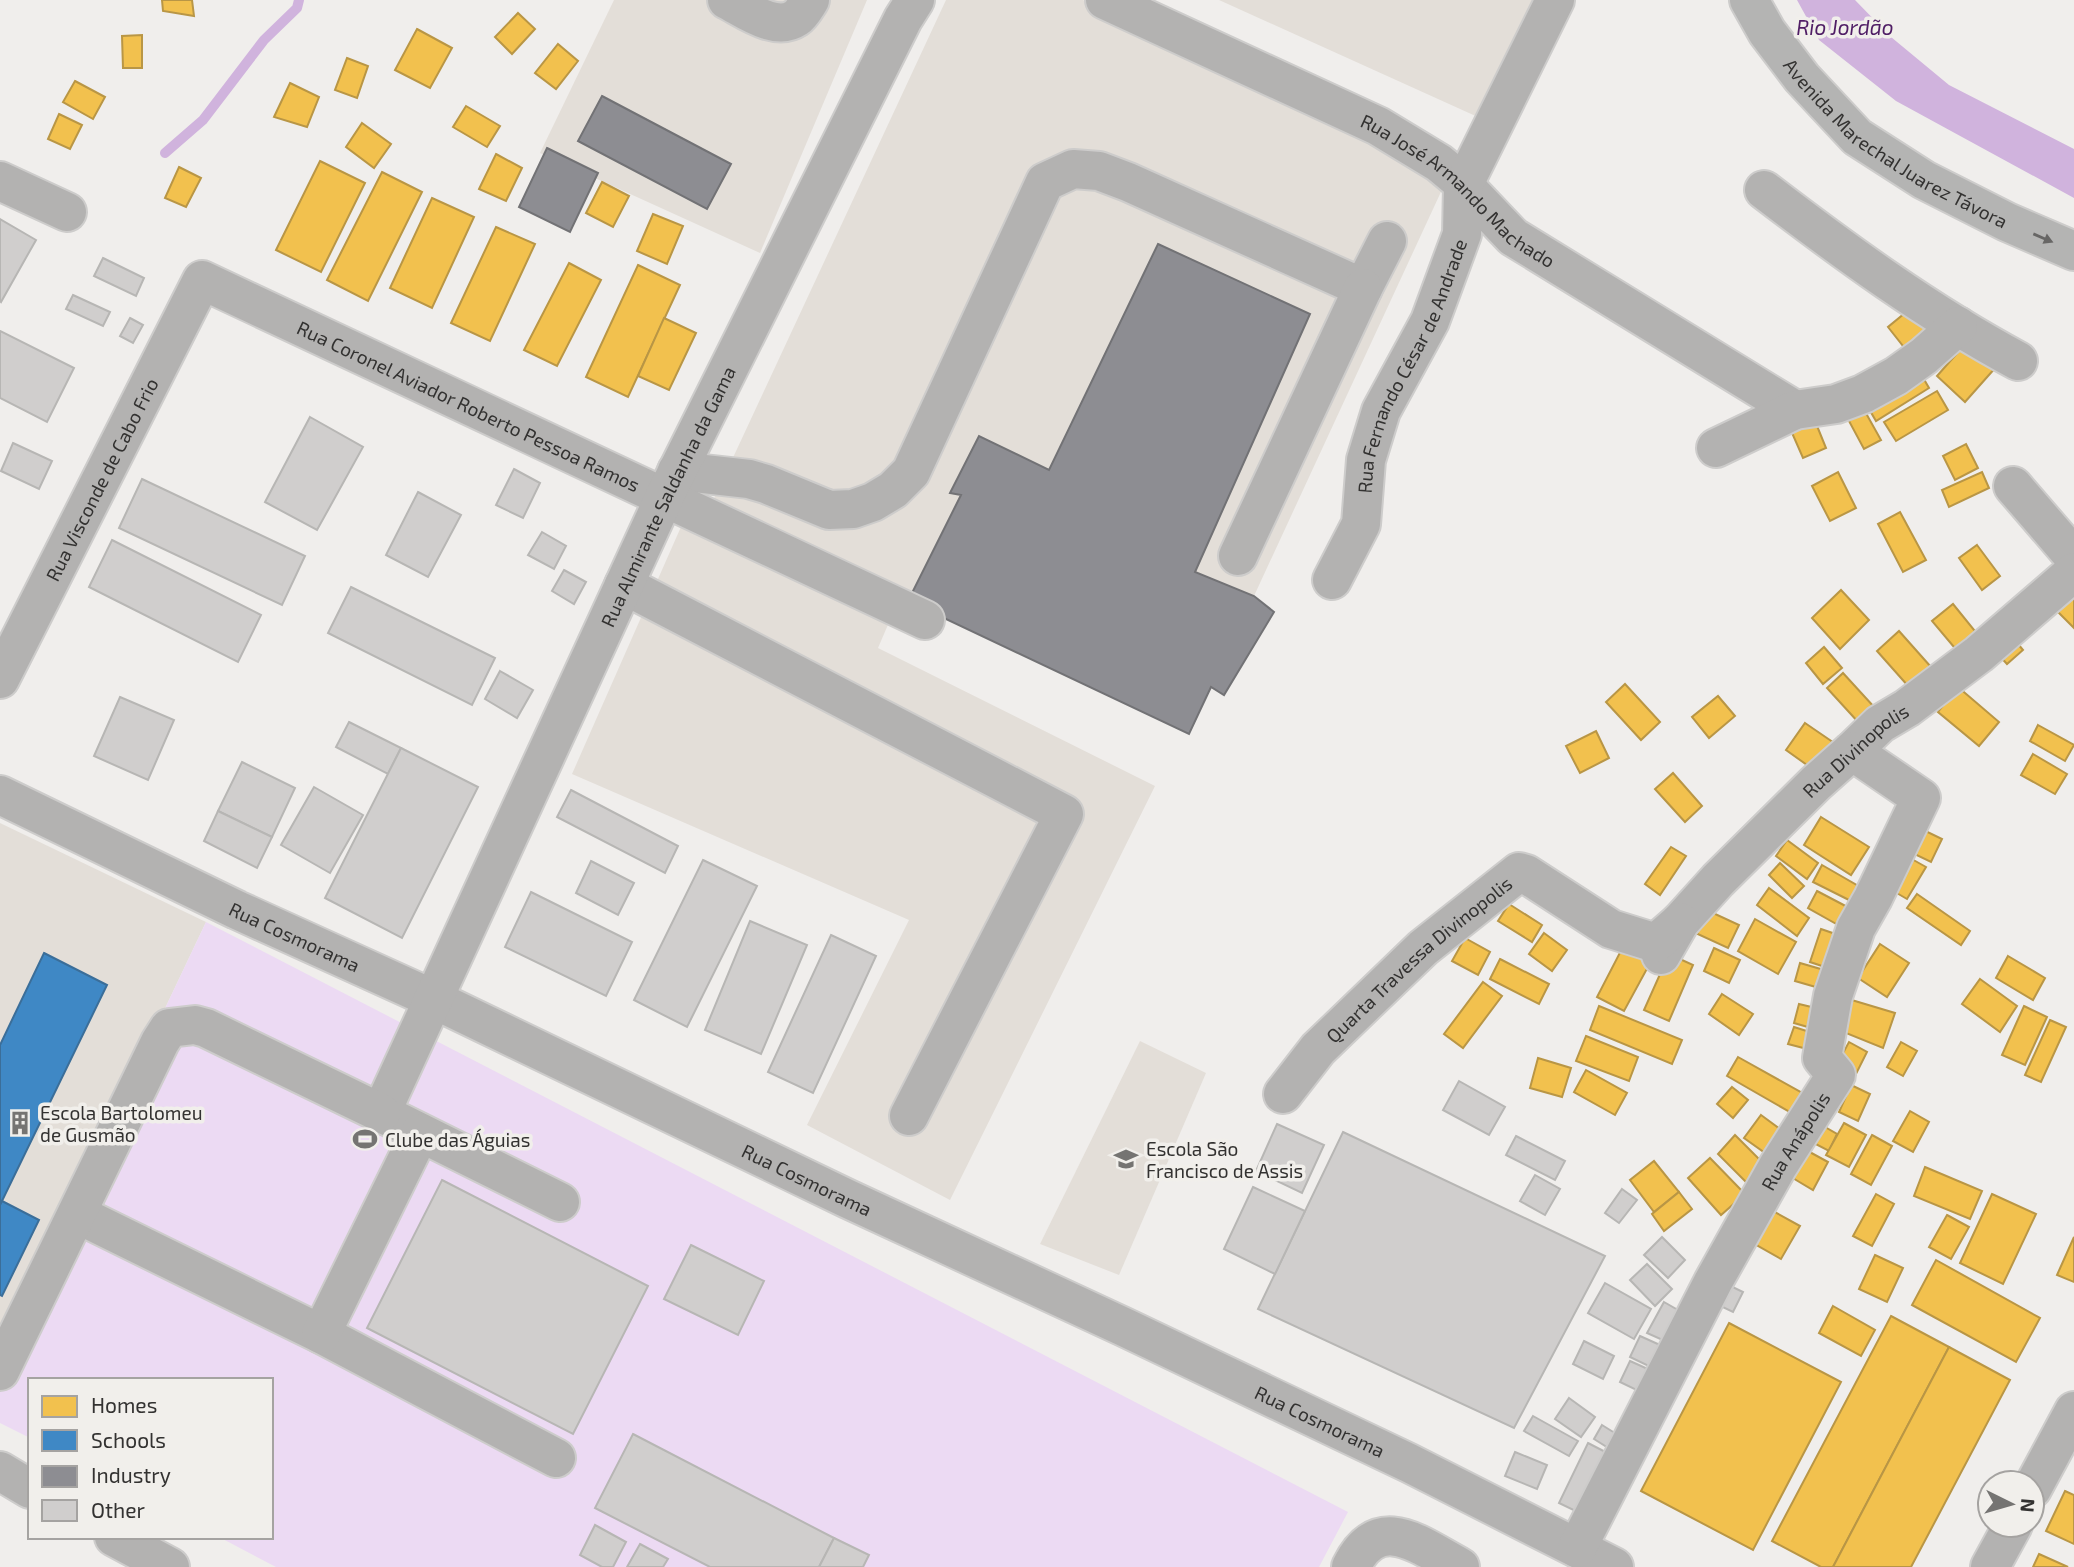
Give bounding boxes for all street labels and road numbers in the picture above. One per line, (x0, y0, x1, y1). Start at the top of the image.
street label: Avenida Marechal Juarez Távora (1780, 54, 2012, 232)
street label: Rua José Armando Machado (1358, 108, 1560, 272)
street label: Rua Fernando César de Andrade (1352, 235, 1471, 494)
street label: Rua Coronel Aviador Roberto Pessoa Ramos (294, 315, 644, 496)
street label: Rua Almirante Saldanha da Gama (595, 362, 740, 630)
street label: Rua Visconde de Cabo Frio (40, 374, 162, 585)
street label: Rua Divinopolis (1797, 698, 1912, 802)
street label: Quarta Travessa Divinopolis (1321, 871, 1516, 1047)
street label: Rua Cosmorama (226, 897, 364, 976)
street label: Rua Anápolis (1755, 1087, 1834, 1194)
street label: Rua Cosmorama (739, 1138, 876, 1220)
street label: Rua Cosmorama (1252, 1380, 1389, 1461)

